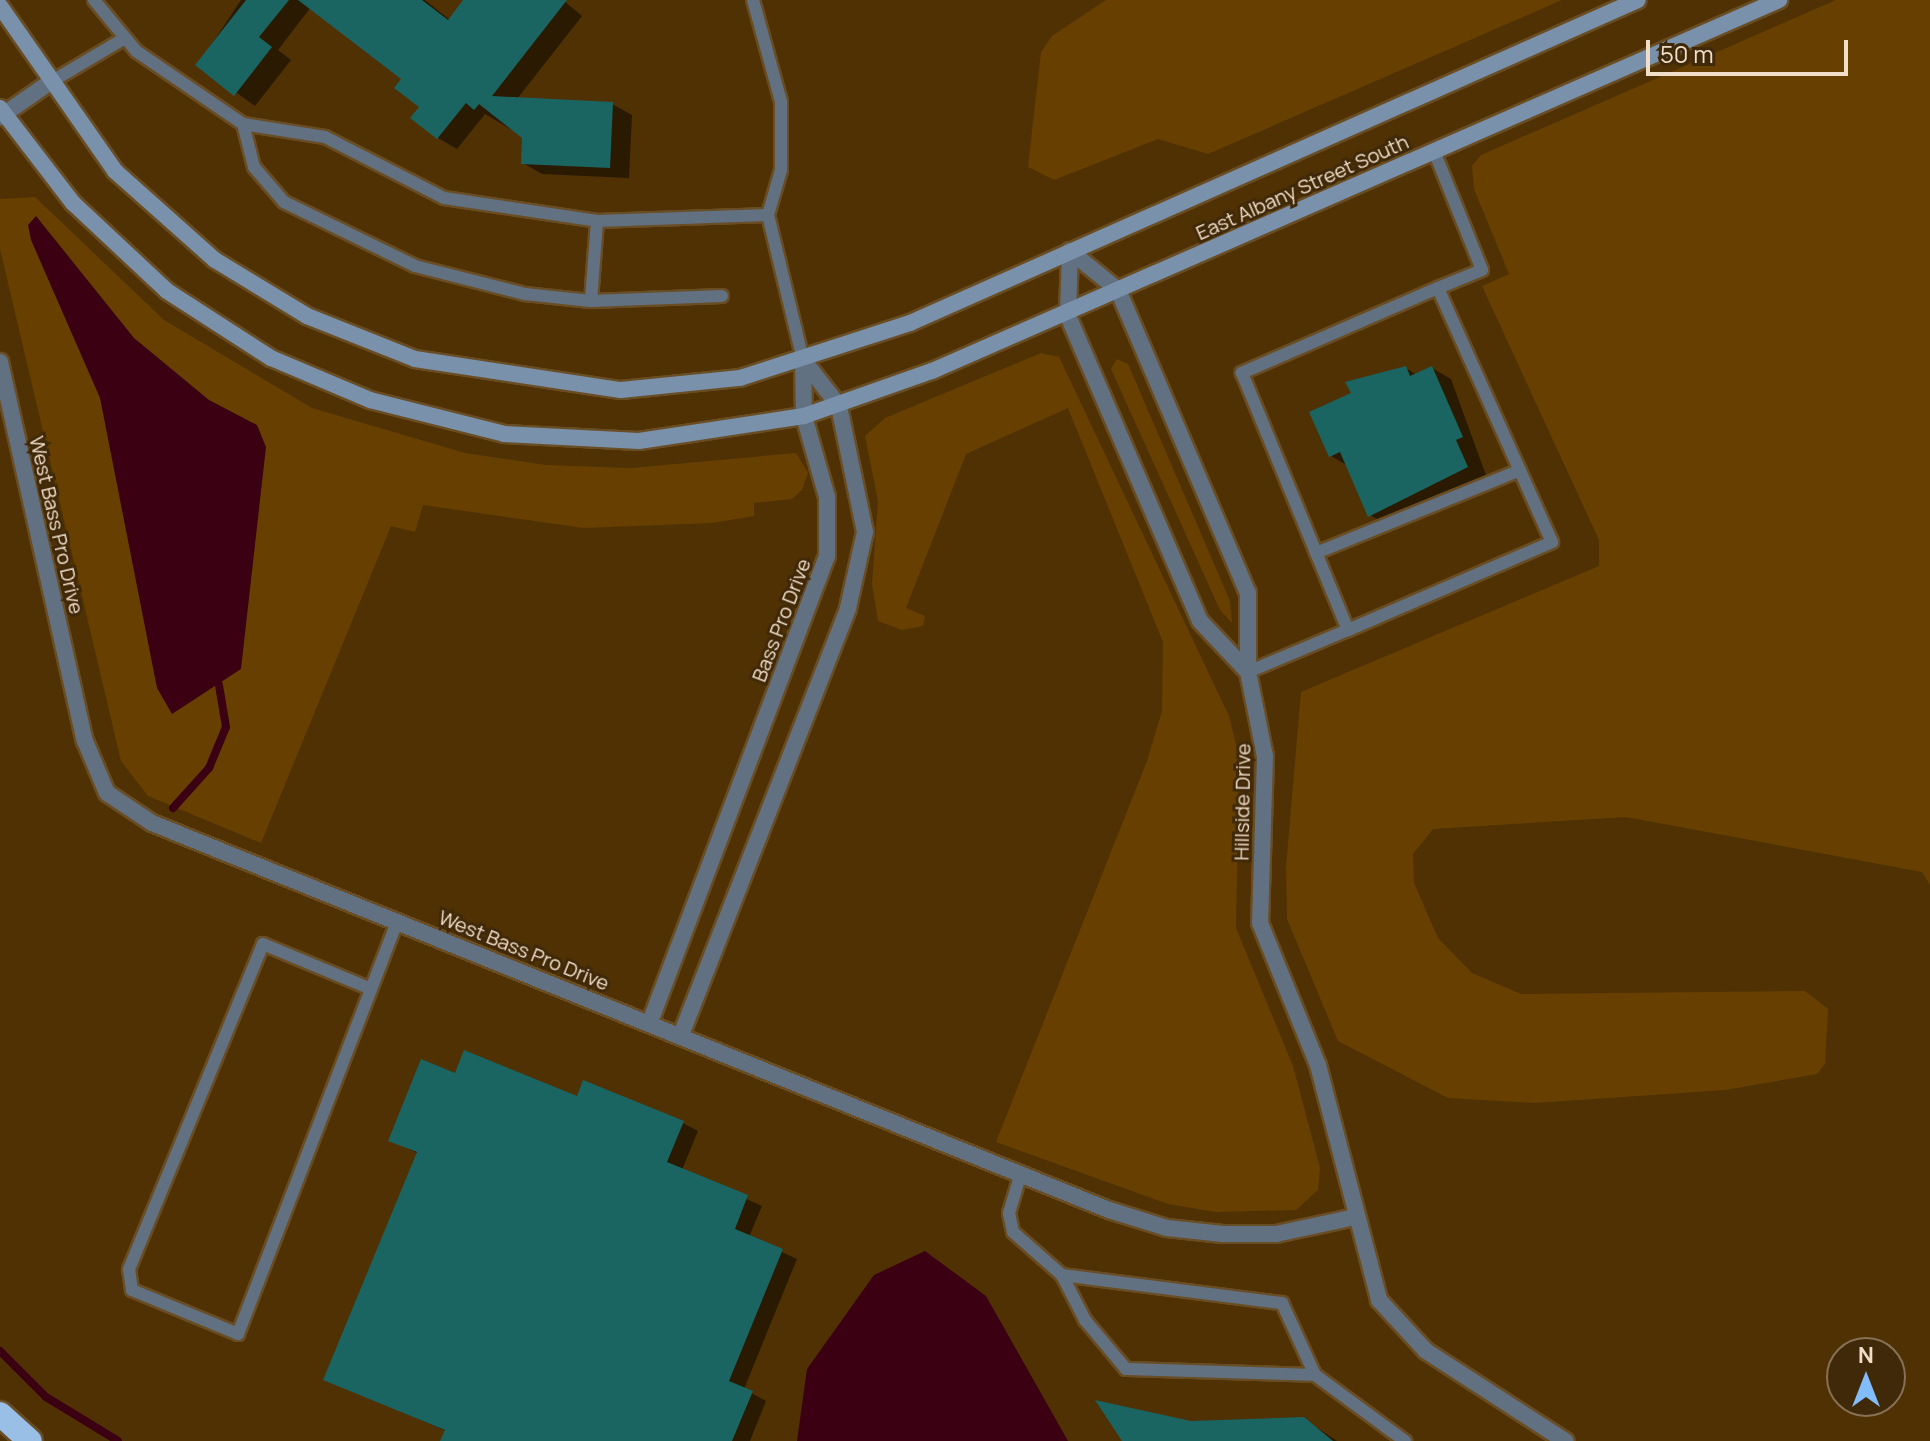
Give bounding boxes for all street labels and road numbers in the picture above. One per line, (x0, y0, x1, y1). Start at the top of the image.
street label: East Albany Street South (1192, 129, 1412, 245)
street label: West Bass Pro Drive (25, 434, 89, 616)
street label: Bass Pro Drive (746, 555, 816, 685)
street label: Hillside Drive (1229, 743, 1255, 861)
street label: West Bass Pro Drive (435, 905, 613, 995)

